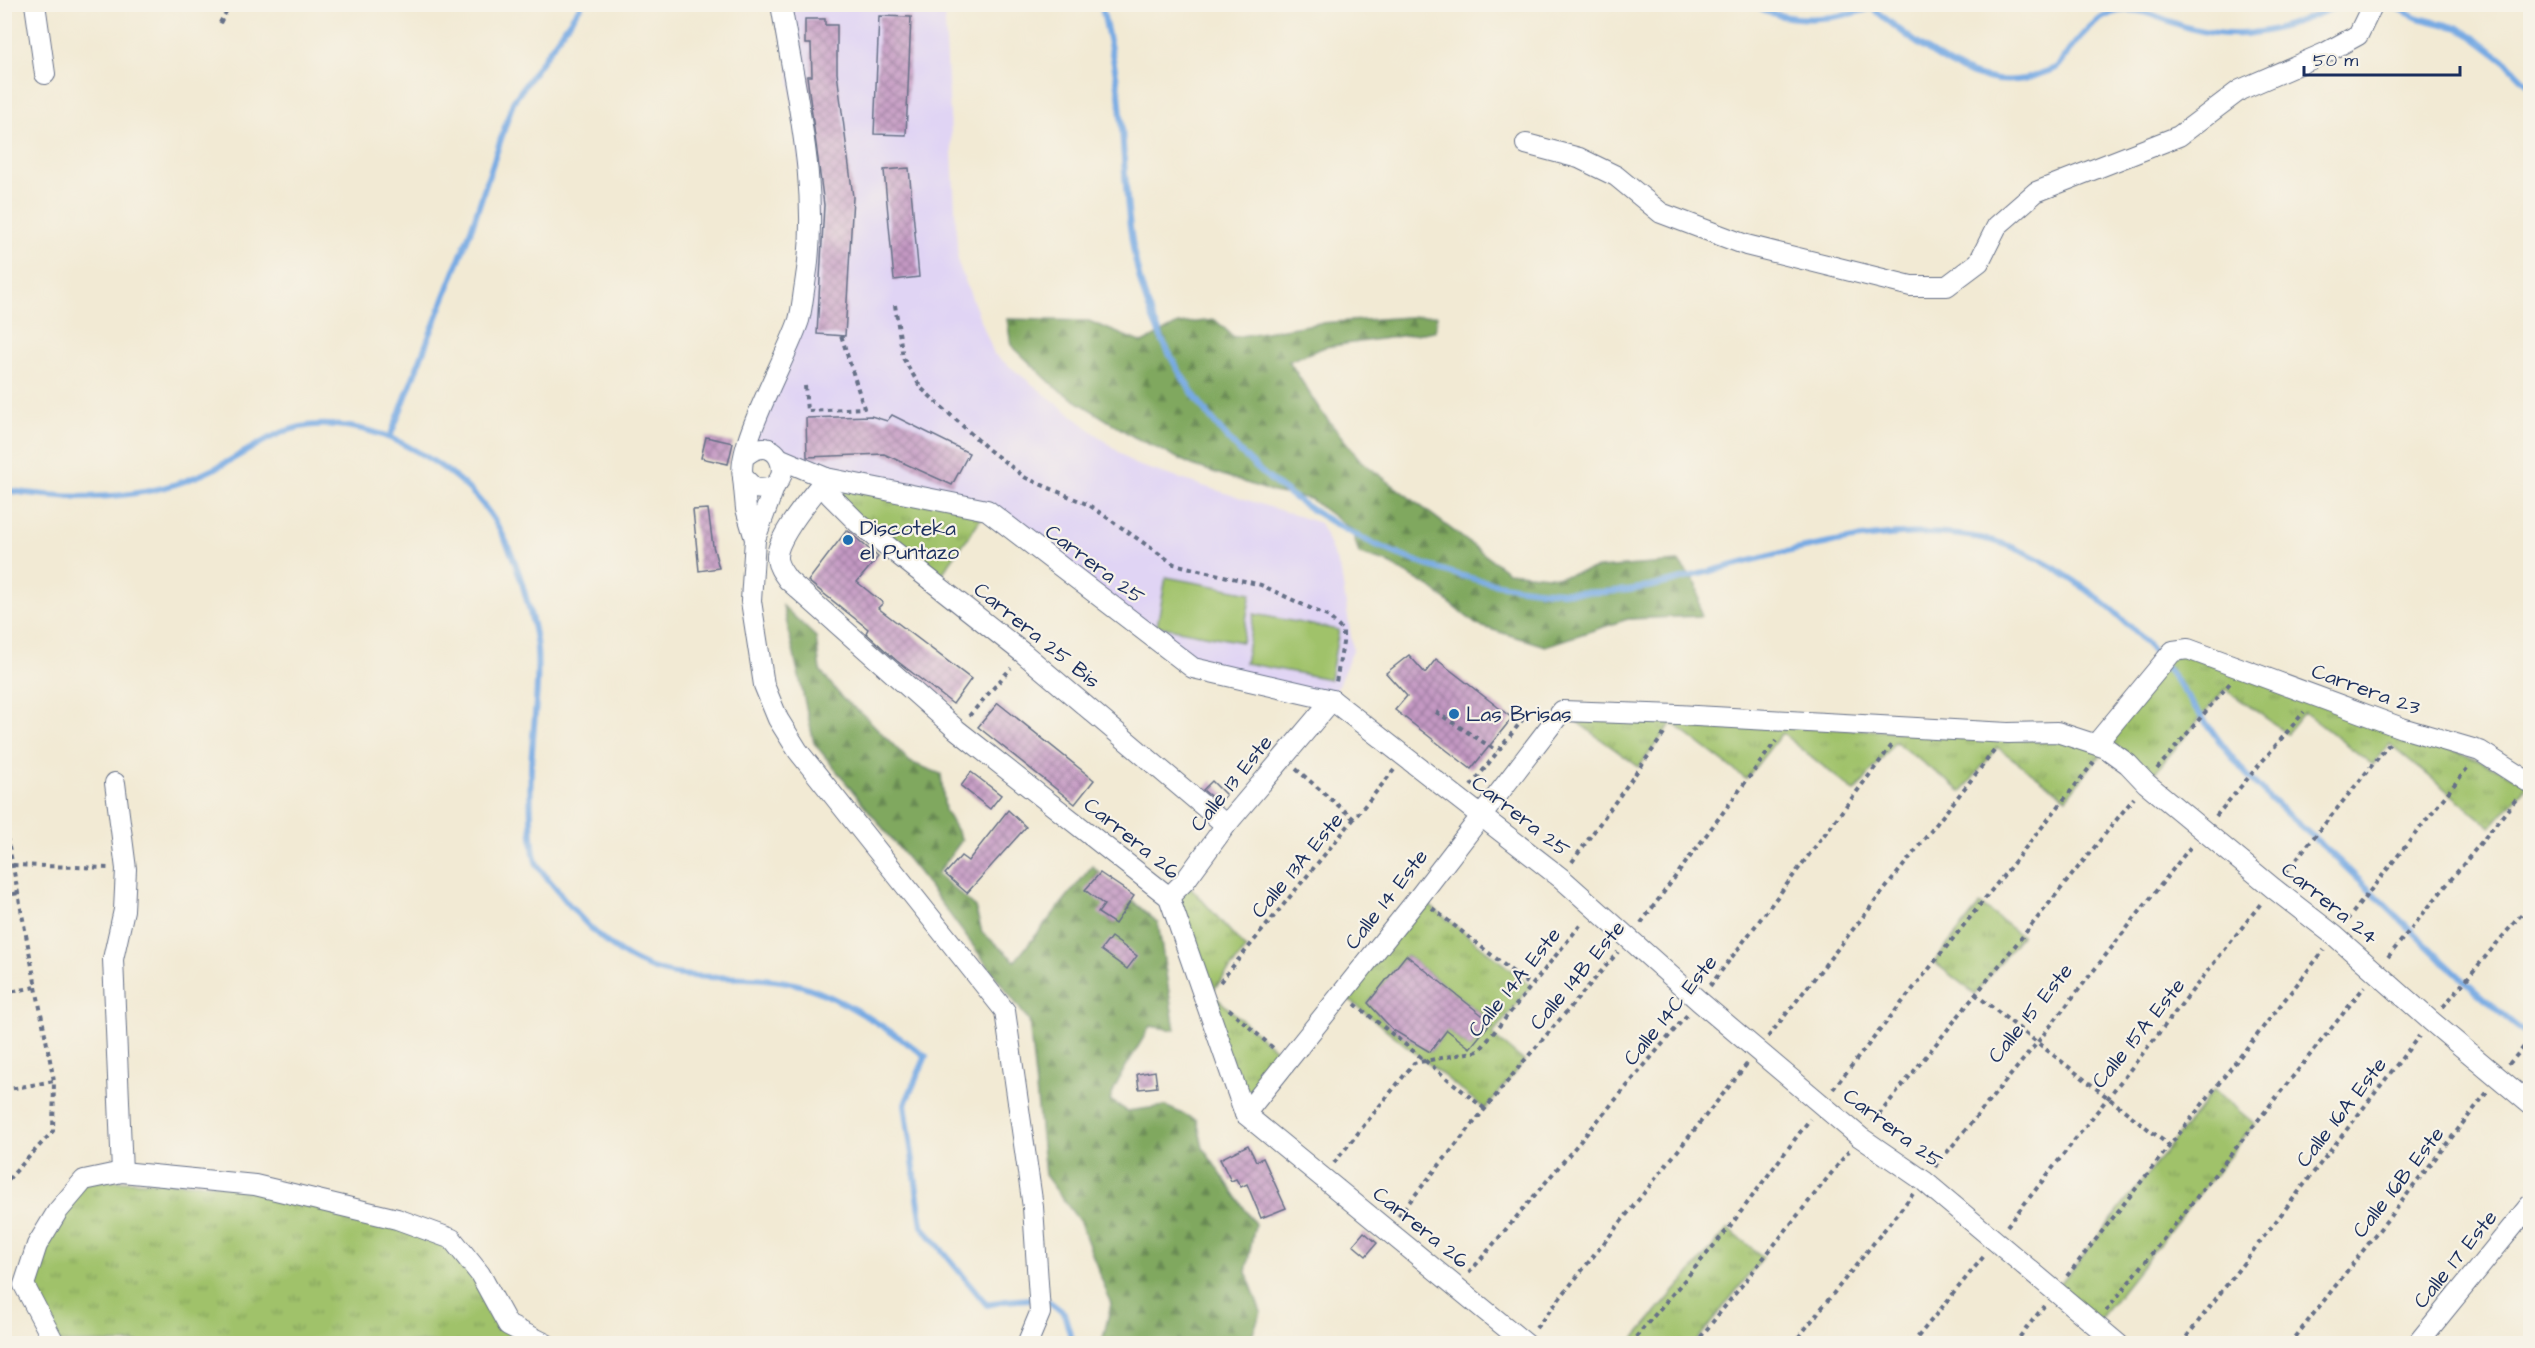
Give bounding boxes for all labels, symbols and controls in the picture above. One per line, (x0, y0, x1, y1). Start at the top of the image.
scale bar (2304, 39, 2460, 77)
text: 50 m (2313, 48, 2358, 73)
place label: Discoteka el Puntazo (860, 514, 959, 567)
street label: Carrera 25 (1039, 517, 1151, 611)
marker: Discoteka el Puntazo (841, 533, 855, 547)
street label: Carrera 25 Bis (967, 575, 1106, 695)
street label: Carrera 23 (2308, 656, 2424, 723)
place label: Las Brisas (1466, 700, 1572, 729)
marker: Las Brisas (1447, 707, 1461, 721)
street label: Calle 13 Este (1183, 729, 1279, 838)
street label: Carrera 25 (1465, 769, 1576, 864)
street label: Carrera 26 (1078, 791, 1186, 886)
street label: Calle 13A Este (1244, 806, 1350, 924)
street label: Calle 14 Este (1338, 843, 1435, 956)
street label: Carrera 24 (2275, 855, 2384, 952)
street label: Calle 14B Este (1523, 914, 1632, 1036)
street label: Calle 14A Este (1461, 921, 1568, 1043)
street label: Calle 14C Este (1617, 949, 1724, 1072)
street label: Calle 15 Este (1981, 957, 2080, 1069)
street label: Calle 15A Este (2085, 972, 2192, 1095)
street label: Calle 16A Este (2289, 1051, 2394, 1173)
street label: Carrera 25 (1837, 1081, 1949, 1175)
street label: Calle 16B Este (2346, 1121, 2451, 1244)
street label: Carrera 26 (1367, 1180, 1475, 1275)
street label: Calle 17 Este (2407, 1204, 2504, 1315)

